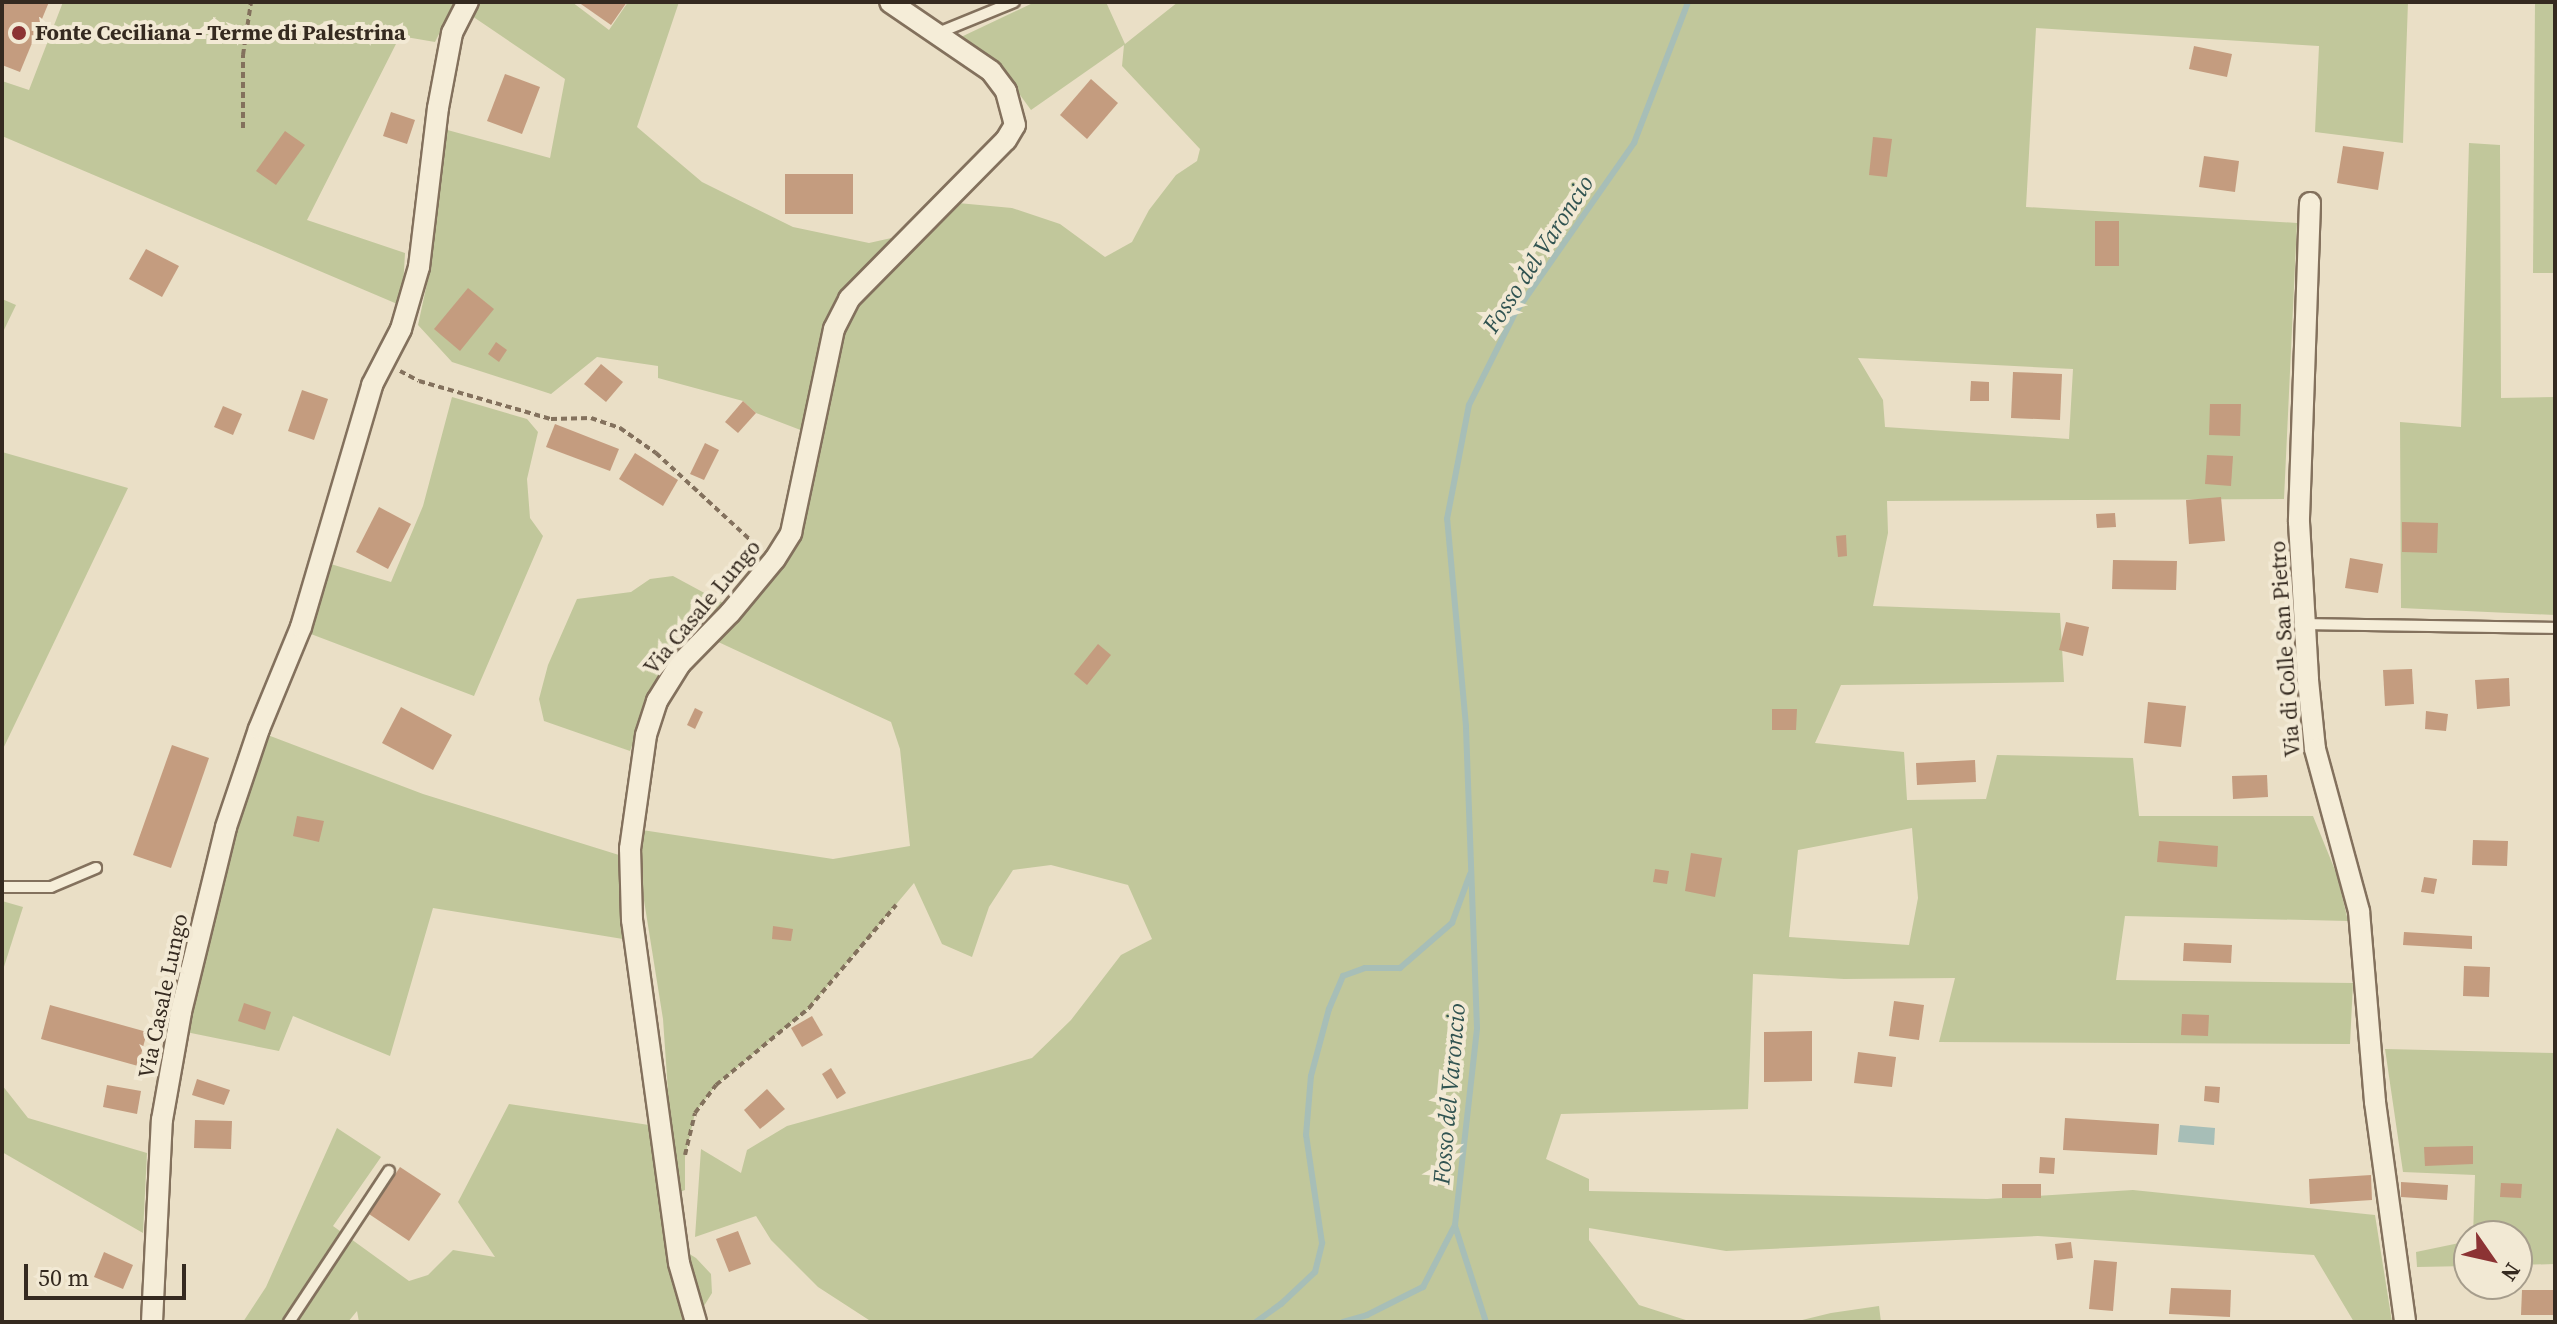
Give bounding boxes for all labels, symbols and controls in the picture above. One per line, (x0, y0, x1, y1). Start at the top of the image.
place label: Fonte Ceciliana - Terme di Palestrina (35, 20, 406, 46)
marker: Fonte Ceciliana - Terme di Palestrina (10, 24, 28, 42)
water label: Fosso del Varoncio (1476, 170, 1600, 338)
street label: Via Casale Lungo (638, 534, 766, 680)
street label: Via di Colle San Pietro (2264, 540, 2306, 758)
street label: Via Casale Lungo (133, 911, 193, 1081)
water label: Fosso del Varoncio (1427, 1002, 1471, 1186)
north arrow (2453, 1220, 2533, 1300)
scale bar (28, 1248, 190, 1298)
text: N (2494, 1257, 2528, 1287)
text: 50 m (38, 1261, 89, 1294)

